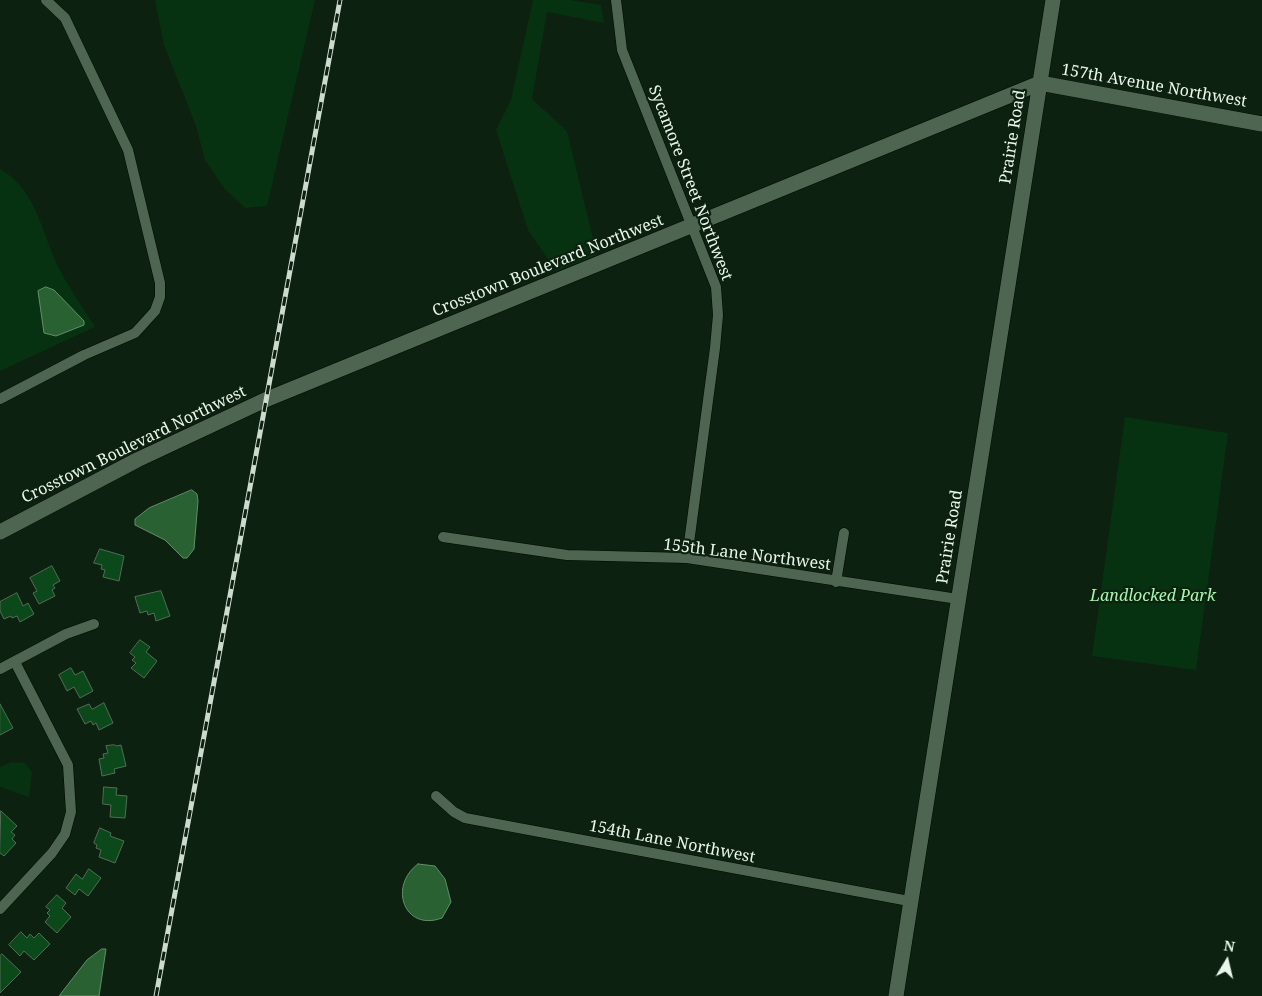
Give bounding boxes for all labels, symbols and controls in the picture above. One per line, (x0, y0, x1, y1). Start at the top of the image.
street label: 157th Avenue Northwest (1060, 60, 1248, 112)
street label: Sycamore Street Northwest (644, 83, 736, 283)
street label: Prairie Road (996, 89, 1030, 185)
street label: Crosstown Boulevard Northwest (430, 211, 666, 321)
street label: Crosstown Boulevard Northwest (19, 382, 249, 508)
street label: Prairie Road (933, 489, 967, 585)
street label: 155th Lane Northwest (662, 535, 832, 575)
park label: Landlocked Park (1090, 586, 1216, 606)
street label: 154th Lane Northwest (587, 816, 757, 868)
text: N (1222, 935, 1236, 956)
north arrow (1202, 936, 1252, 986)

